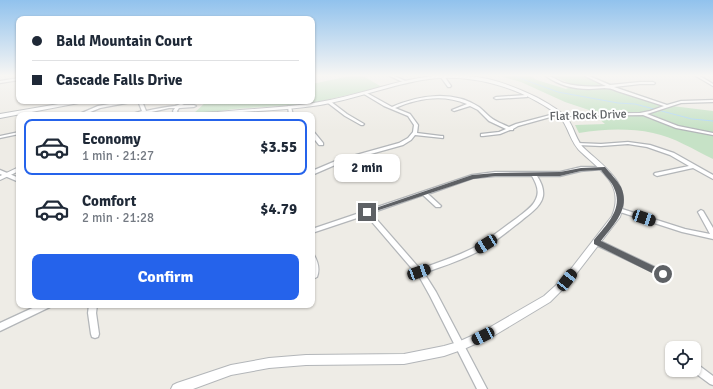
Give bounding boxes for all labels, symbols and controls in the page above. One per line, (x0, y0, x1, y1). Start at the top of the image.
text: Bald Mountain Court (56, 32, 192, 50)
text: Cascade Falls Drive (56, 71, 183, 89)
street label: Flat Rock Drive (549, 107, 627, 124)
icon: car (34, 129, 70, 165)
text: Economy (82, 130, 141, 148)
text: $3.55 (260, 138, 297, 156)
text: 1 min · 21:27 (82, 148, 154, 164)
callout: 2 min (334, 154, 400, 182)
text: 2 min (351, 160, 383, 176)
icon: car (34, 191, 70, 227)
text: Comfort (82, 192, 136, 210)
text: $4.79 (260, 200, 297, 218)
route end (358, 203, 376, 221)
car (631, 208, 657, 228)
text: 2 min · 21:28 (82, 210, 154, 226)
car (473, 233, 499, 255)
button: Confirm (32, 254, 299, 300)
car (406, 262, 432, 282)
route start (654, 265, 672, 283)
car (555, 267, 579, 293)
car (470, 325, 496, 347)
map controls (665, 341, 701, 377)
button: locate (665, 341, 701, 377)

